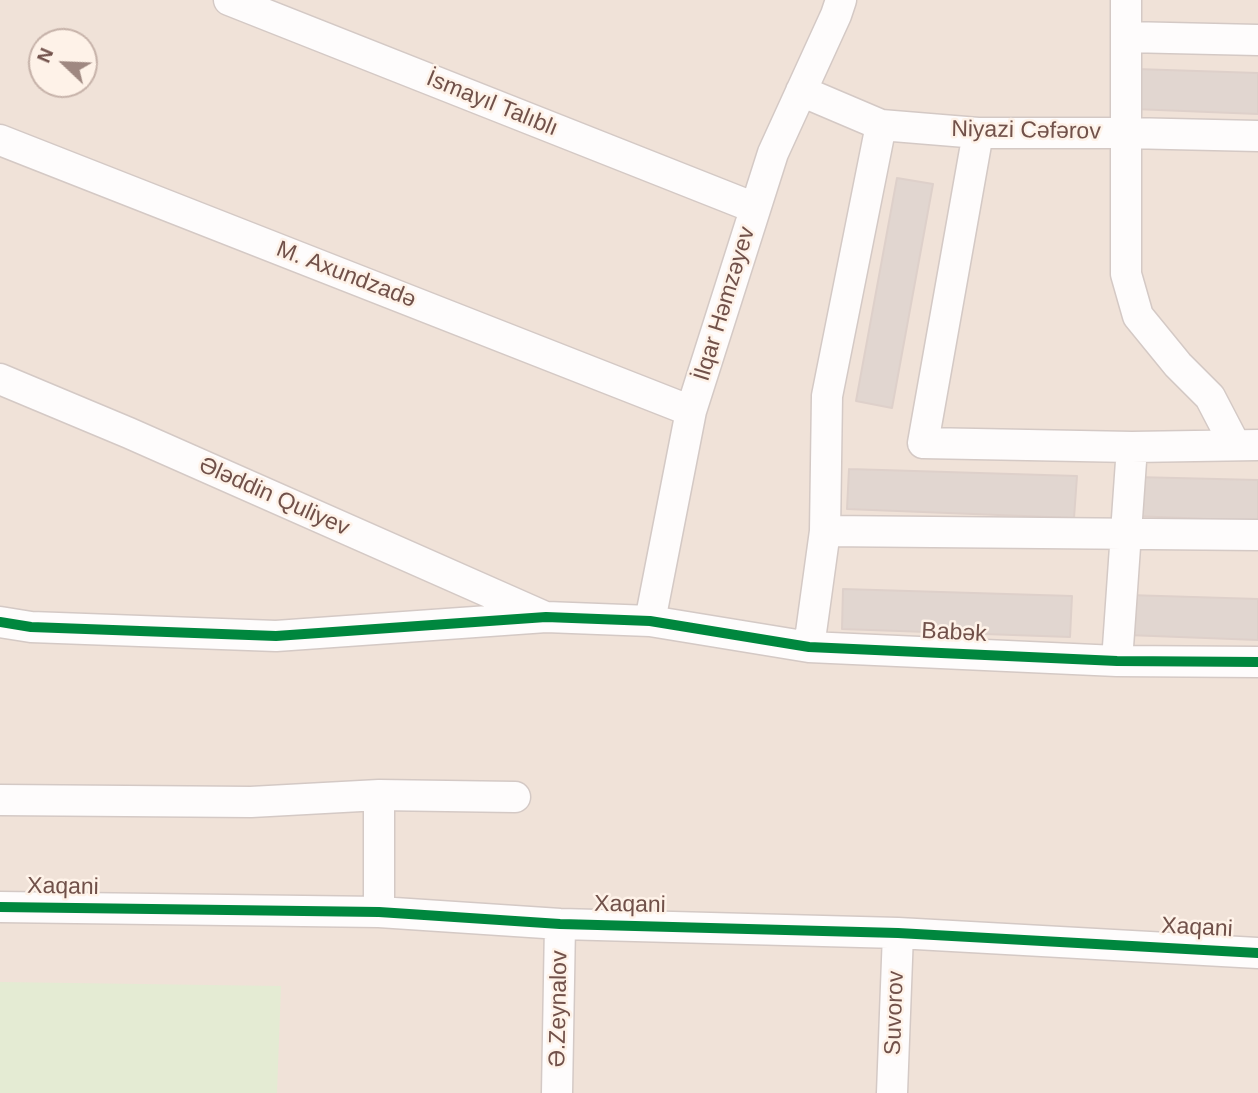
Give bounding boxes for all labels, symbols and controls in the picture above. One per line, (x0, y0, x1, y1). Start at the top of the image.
north arrow (28, 28, 98, 98)
text: N (33, 45, 57, 66)
street label: İsmayıl Talıblı (422, 65, 562, 143)
street label: Niyazi Cəfərov (951, 116, 1101, 146)
street label: İlqar Həmzəyev (688, 224, 762, 384)
street label: M. Axundzadə (272, 236, 420, 314)
street label: Ələddin Quliyev (194, 451, 354, 543)
street label: Babək (921, 618, 987, 648)
street label: Xaqani (27, 873, 99, 901)
street label: Xaqani (594, 891, 666, 919)
street label: Xaqani (1161, 912, 1233, 944)
street label: Ə.Zeynalov (544, 950, 574, 1068)
street label: Suvorov (880, 970, 910, 1056)

